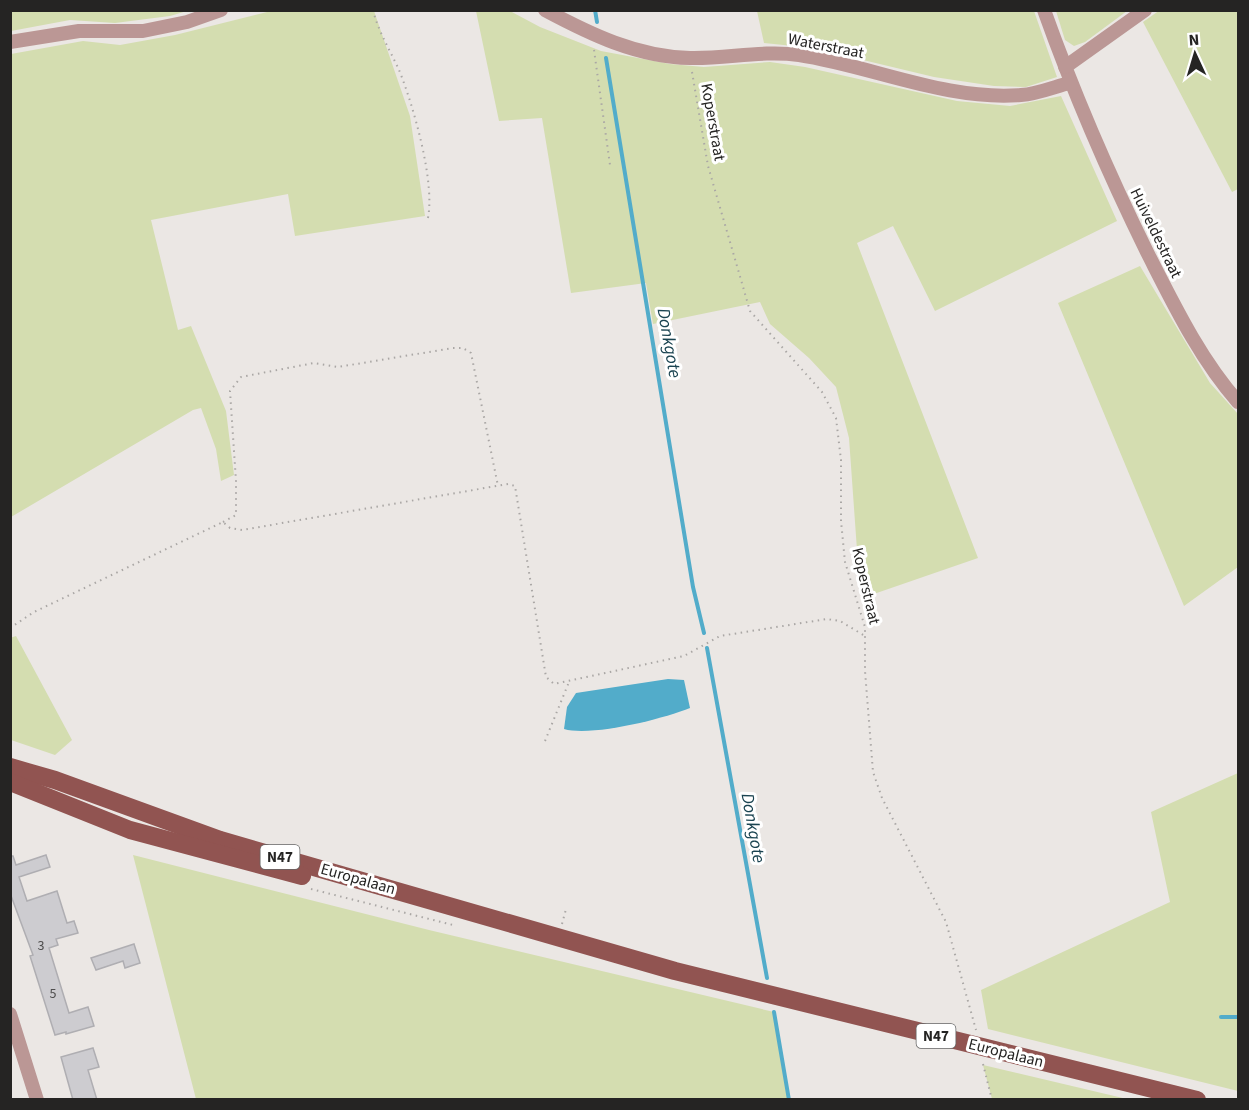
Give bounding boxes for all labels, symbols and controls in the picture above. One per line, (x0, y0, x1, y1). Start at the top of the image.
north arrow (1165, 24, 1225, 84)
street label: Waterstraat (786, 28, 867, 64)
text: N (1188, 29, 1200, 51)
street label: Koperstraat (695, 81, 731, 163)
street label: Huiveldestraat (1125, 184, 1188, 282)
water label: Donkgote (651, 306, 688, 380)
street label: Koperstraat (846, 545, 886, 627)
water label: Donkgote (735, 791, 772, 865)
road number: N47 (260, 845, 300, 869)
street label: Europalaan (318, 858, 398, 900)
house number: 3 (38, 936, 45, 956)
house number: 5 (50, 984, 57, 1004)
road number: N47 (916, 1024, 956, 1048)
street label: Europalaan (966, 1033, 1046, 1073)

